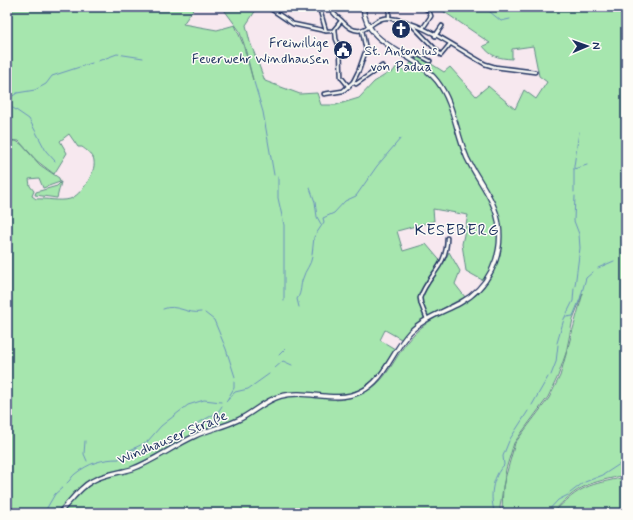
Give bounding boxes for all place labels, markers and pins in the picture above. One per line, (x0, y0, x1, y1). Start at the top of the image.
church icon: St. Antonius von Padua (390, 18, 412, 40)
place label: Freiwillige Feuerwehr Windhausen (192, 34, 329, 68)
public building icon: Freiwillige Feuerwehr Windhausen (332, 39, 354, 61)
place label: St. Antonius von Padua (364, 42, 438, 76)

